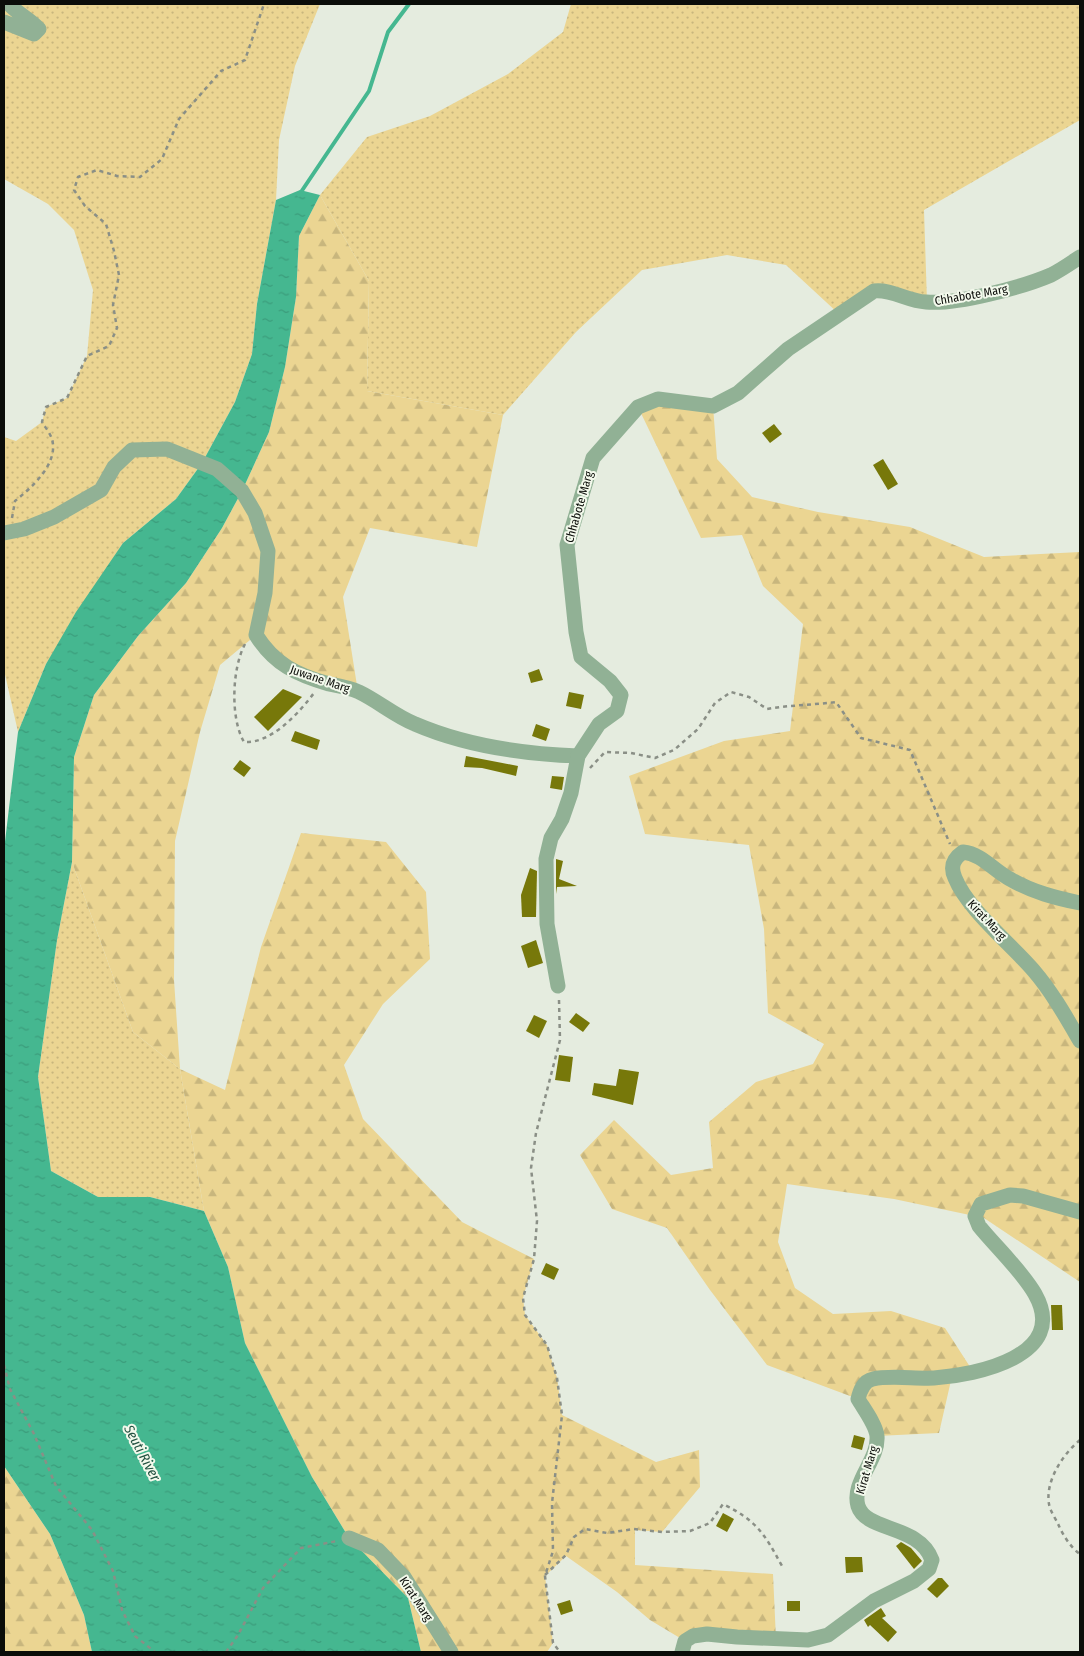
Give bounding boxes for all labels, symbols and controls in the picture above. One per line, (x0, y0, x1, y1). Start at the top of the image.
street label: Chhabote Marg (933, 282, 1009, 308)
street label: Chhabote Marg (562, 469, 596, 544)
street label: Juwane Marg (288, 662, 352, 696)
street label: Kirat Marg (965, 897, 1009, 943)
water label: Seuti River (120, 1421, 164, 1485)
street label: Kirat Marg (853, 1444, 881, 1496)
street label: Kirat Marg (397, 1574, 436, 1624)

